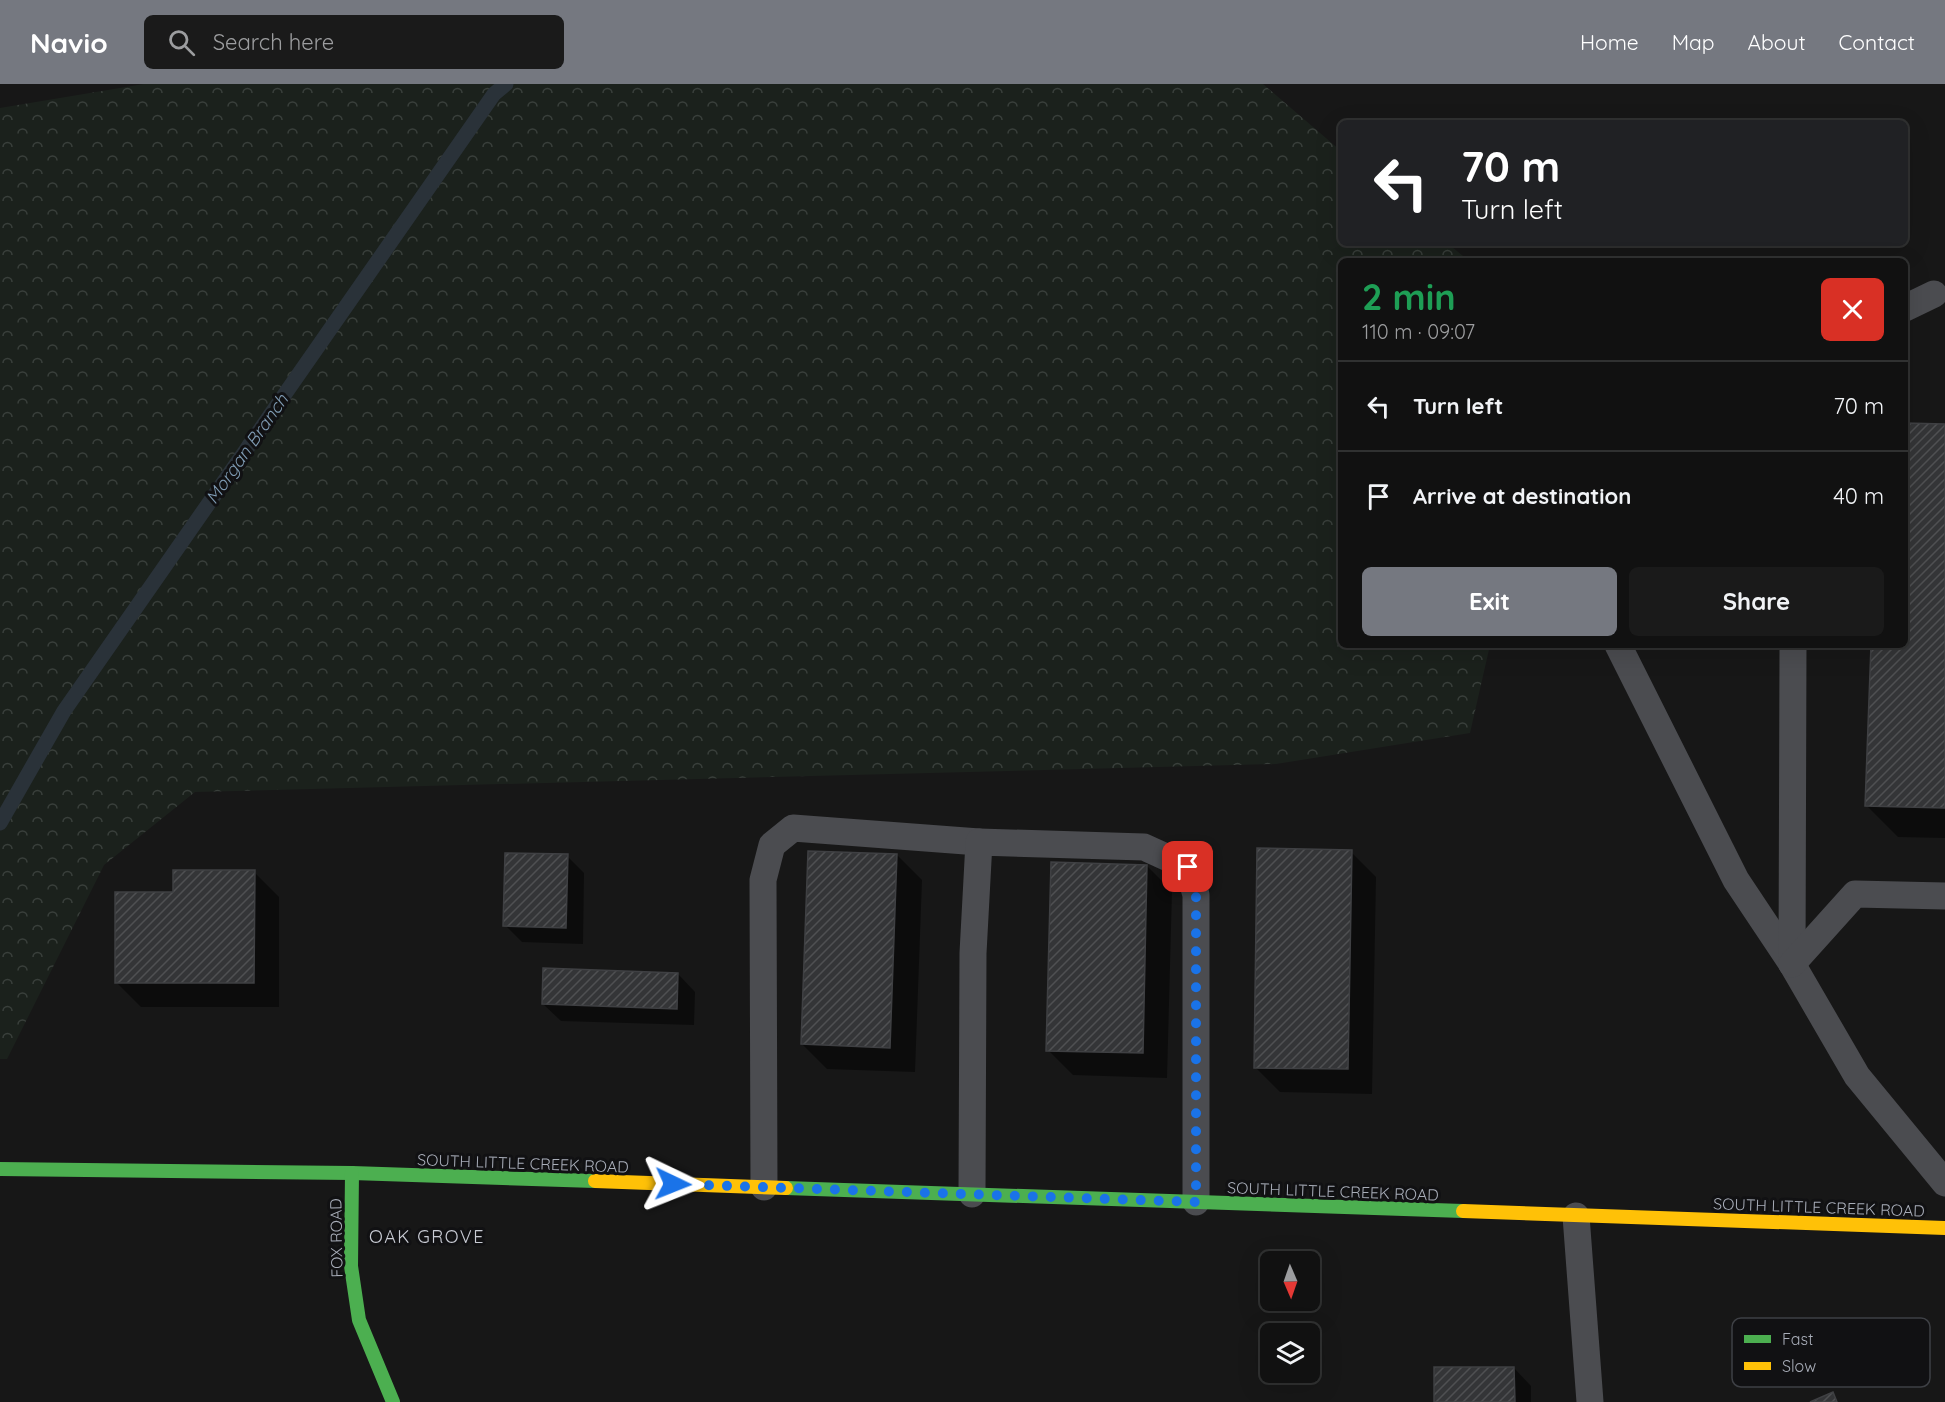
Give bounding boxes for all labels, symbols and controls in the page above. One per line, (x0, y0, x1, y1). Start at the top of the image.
search box (144, 15, 564, 69)
text: Navio (30, 25, 108, 60)
icon: search (165, 26, 198, 59)
text: Search here (213, 28, 334, 56)
text: Home (1580, 29, 1639, 55)
text: Map (1672, 29, 1715, 55)
text: About (1748, 29, 1806, 55)
text: Contact (1839, 29, 1915, 55)
text: 70 m (1461, 140, 1560, 193)
icon: left (1362, 144, 1440, 222)
text: Turn left (1461, 192, 1563, 226)
text: 2 min (1362, 274, 1456, 319)
button: close (1821, 278, 1884, 341)
text: 110 m · 09:07 (1362, 319, 1475, 344)
water label: Morgan Branch (200, 389, 293, 508)
icon: left (1362, 390, 1395, 423)
text: Turn left (1413, 392, 1503, 420)
text: 70 m (1834, 392, 1884, 420)
icon: arrive (1362, 480, 1395, 513)
text: Arrive at destination (1413, 482, 1631, 510)
text: 40 m (1833, 482, 1884, 510)
button: Exit (1362, 567, 1617, 636)
button: Share (1629, 567, 1884, 636)
pin (1162, 841, 1213, 892)
icon: arrive (1171, 850, 1204, 883)
street label: SOUTH LITTLE CREEK ROAD (417, 1149, 629, 1177)
position arrow (641, 1152, 705, 1216)
street label: SOUTH LITTLE CREEK ROAD (1227, 1177, 1439, 1205)
street label: SOUTH LITTLE CREEK ROAD (1713, 1193, 1925, 1221)
street label: FOX ROAD (325, 1198, 347, 1278)
district label: OAK GROVE (369, 1225, 485, 1248)
north arrow (1260, 1251, 1320, 1311)
map controls (1260, 1251, 1320, 1383)
legend (1732, 1318, 1930, 1387)
button: layers (1260, 1323, 1320, 1383)
text: Fast (1782, 1329, 1813, 1349)
text: Slow (1782, 1356, 1816, 1376)

